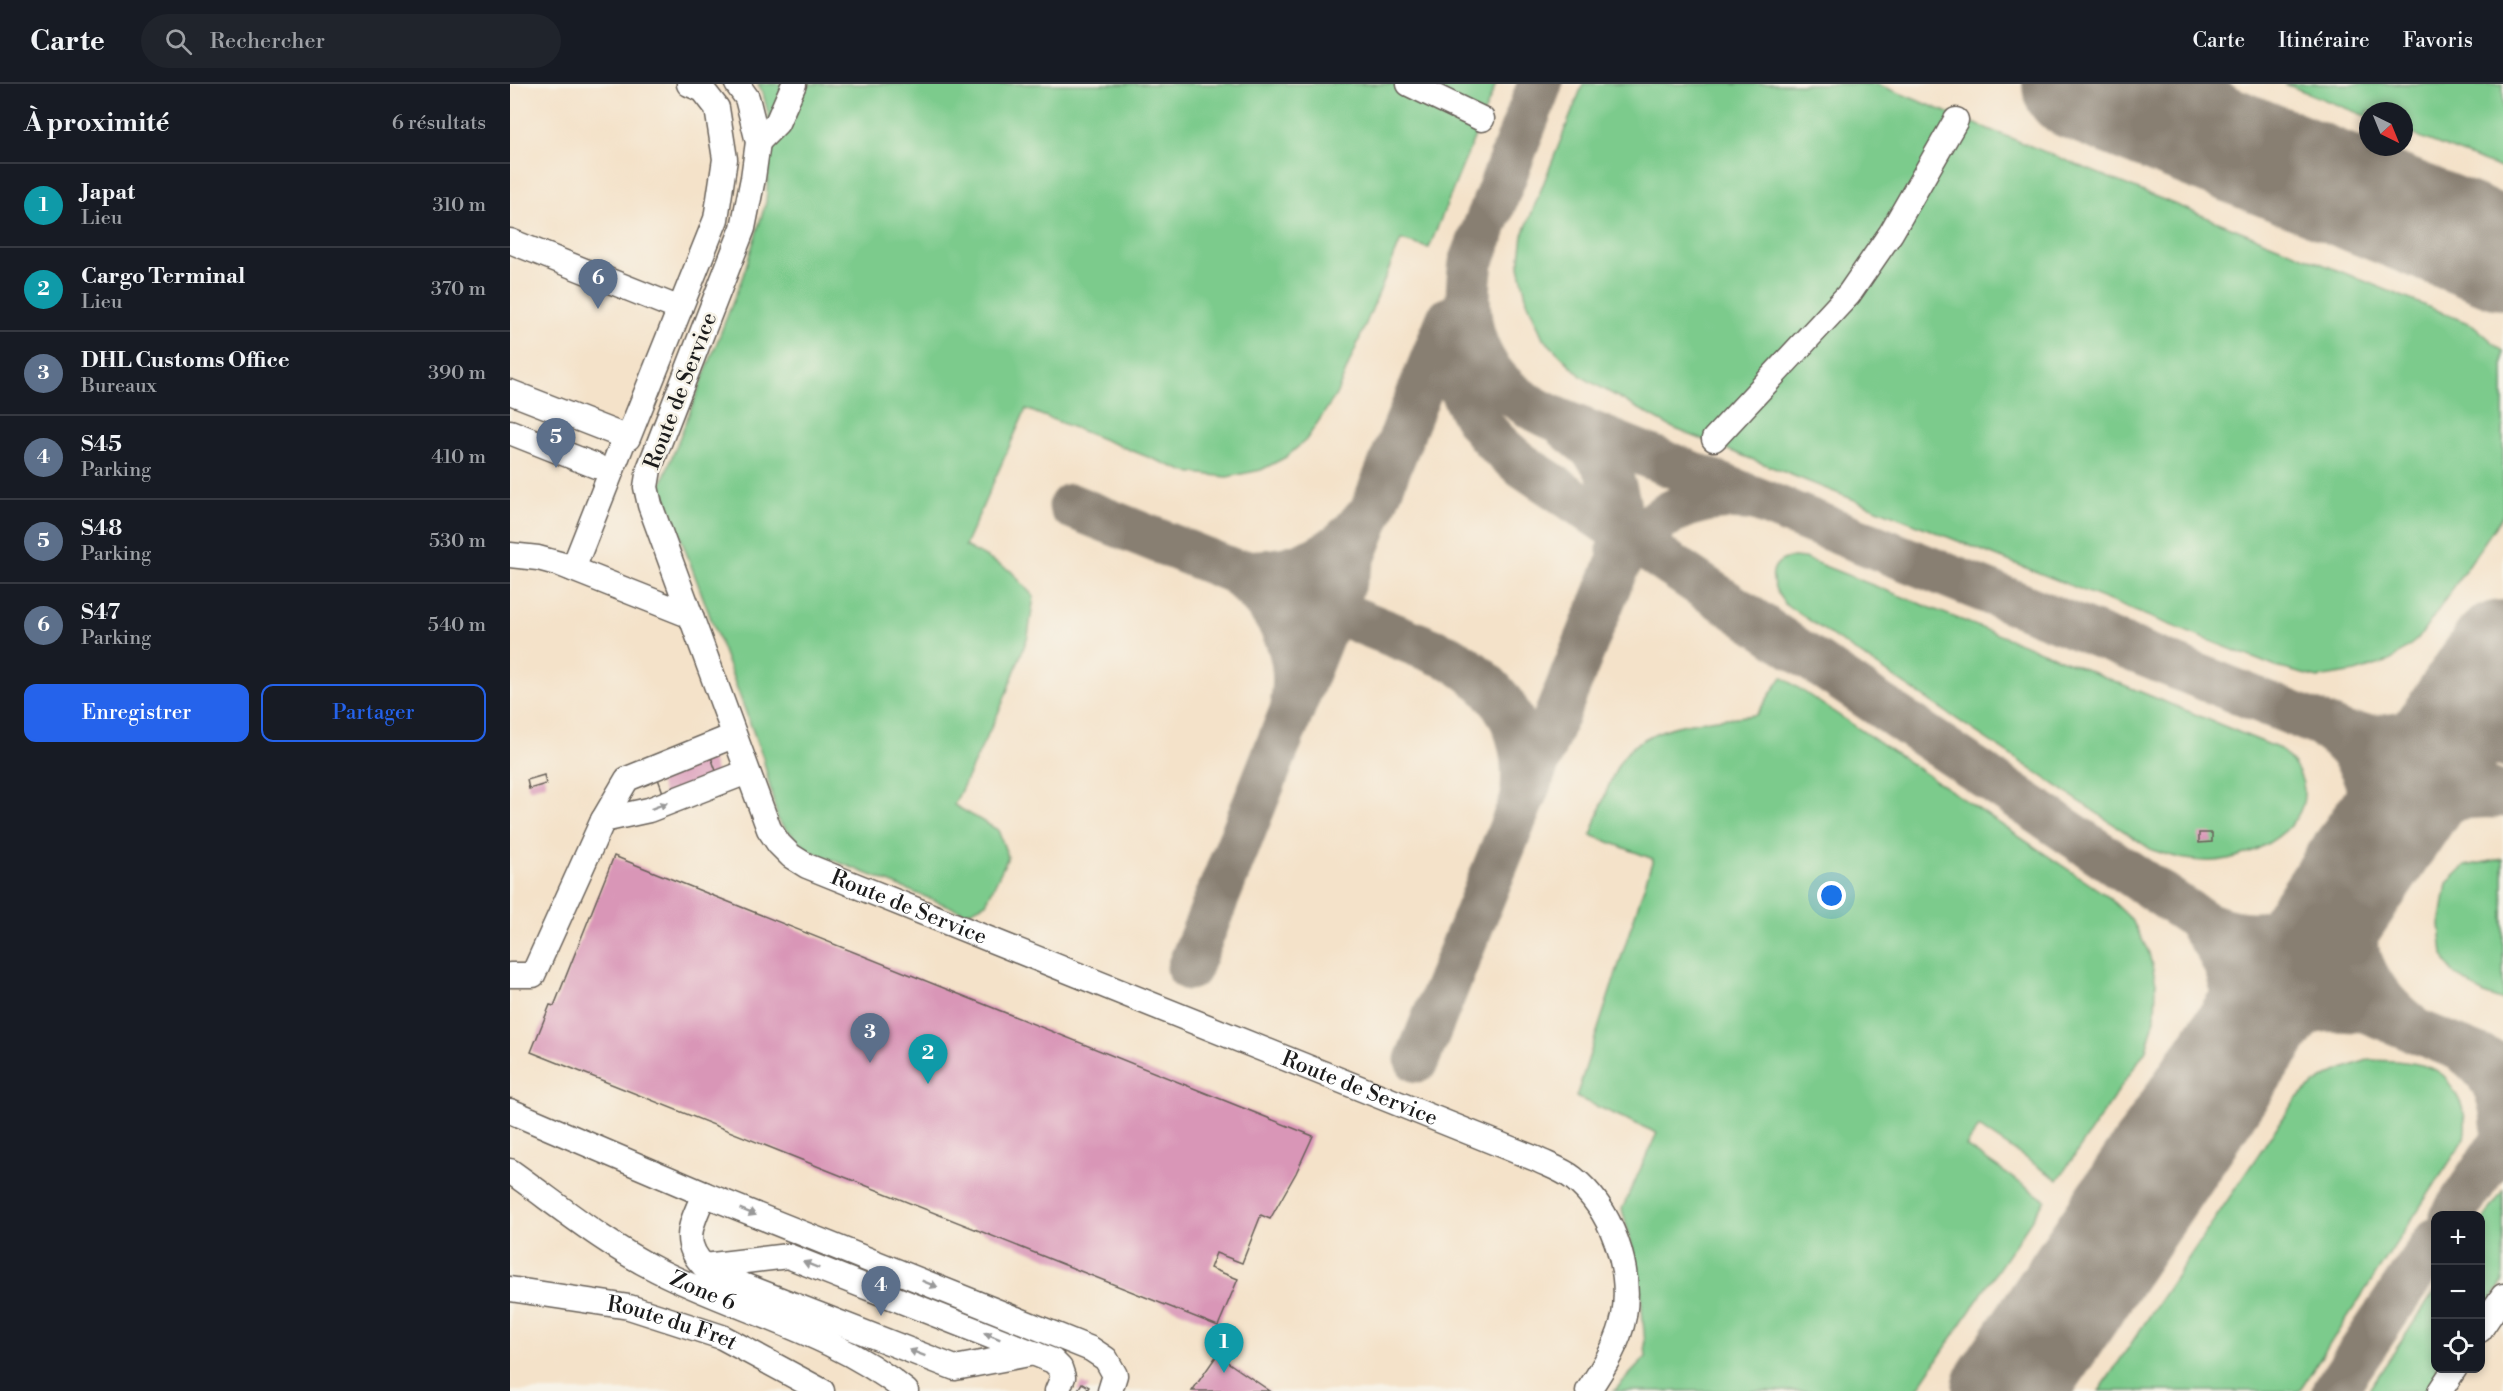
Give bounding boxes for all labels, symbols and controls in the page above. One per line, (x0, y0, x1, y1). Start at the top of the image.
search box (141, 14, 561, 68)
text: Carte (30, 24, 105, 59)
icon: search (162, 25, 195, 58)
text: Rechercher (210, 28, 325, 55)
text: Carte (2193, 28, 2245, 54)
text: Itinéraire (2278, 28, 2370, 54)
text: Favoris (2403, 28, 2473, 54)
north arrow (2359, 102, 2413, 156)
text: À proximité (24, 107, 169, 139)
text: 6 résultats (392, 111, 486, 136)
text: Japat (81, 179, 135, 206)
text: 1 (39, 193, 48, 218)
text: 310 m (433, 193, 486, 218)
text: Lieu (81, 206, 122, 231)
pin: 6 (578, 260, 617, 309)
text: Cargo Terminal (81, 263, 245, 290)
text: 2 (37, 277, 50, 302)
text: 370 m (431, 277, 486, 302)
text: Lieu (81, 290, 122, 315)
street label: Route de Service (639, 309, 723, 473)
text: DHL Customs Office (81, 347, 290, 374)
text: 3 (37, 361, 50, 386)
text: 390 m (428, 361, 486, 386)
text: Bureaux (81, 374, 157, 399)
pin: 5 (536, 418, 576, 468)
text: S45 (81, 431, 122, 458)
text: 4 (37, 445, 50, 470)
text: 410 m (431, 445, 486, 470)
text: Parking (81, 458, 151, 483)
text: S48 (81, 515, 122, 542)
text: 5 (37, 529, 50, 554)
text: 530 m (429, 529, 486, 554)
text: Parking (81, 542, 151, 567)
text: S47 (81, 599, 120, 626)
text: 6 (37, 613, 50, 638)
text: 540 m (428, 613, 486, 638)
text: Parking (81, 626, 151, 651)
button: Enregistrer (24, 684, 249, 742)
button: Partager (261, 684, 486, 742)
one-way arrow (650, 800, 668, 810)
street label: Route de Service (827, 863, 991, 950)
your location (1817, 881, 1846, 910)
pin: 3 (850, 1014, 890, 1063)
pin: 2 (908, 1034, 948, 1084)
street label: Route de Service (1278, 1045, 1442, 1132)
one-way arrow (740, 1207, 758, 1217)
map controls (2431, 1211, 2485, 1373)
button: + (2431, 1211, 2485, 1265)
one-way arrow (802, 1259, 820, 1269)
street label: Zone 6 (666, 1265, 740, 1317)
button: − (2431, 1265, 2485, 1319)
pin: 4 (862, 1266, 901, 1316)
one-way arrow (921, 1279, 939, 1289)
street label: Route du Fret (605, 1290, 742, 1356)
button: locate (2431, 1319, 2485, 1373)
pin: 1 (1204, 1324, 1244, 1373)
one-way arrow (983, 1331, 1001, 1341)
one-way arrow (908, 1348, 926, 1357)

